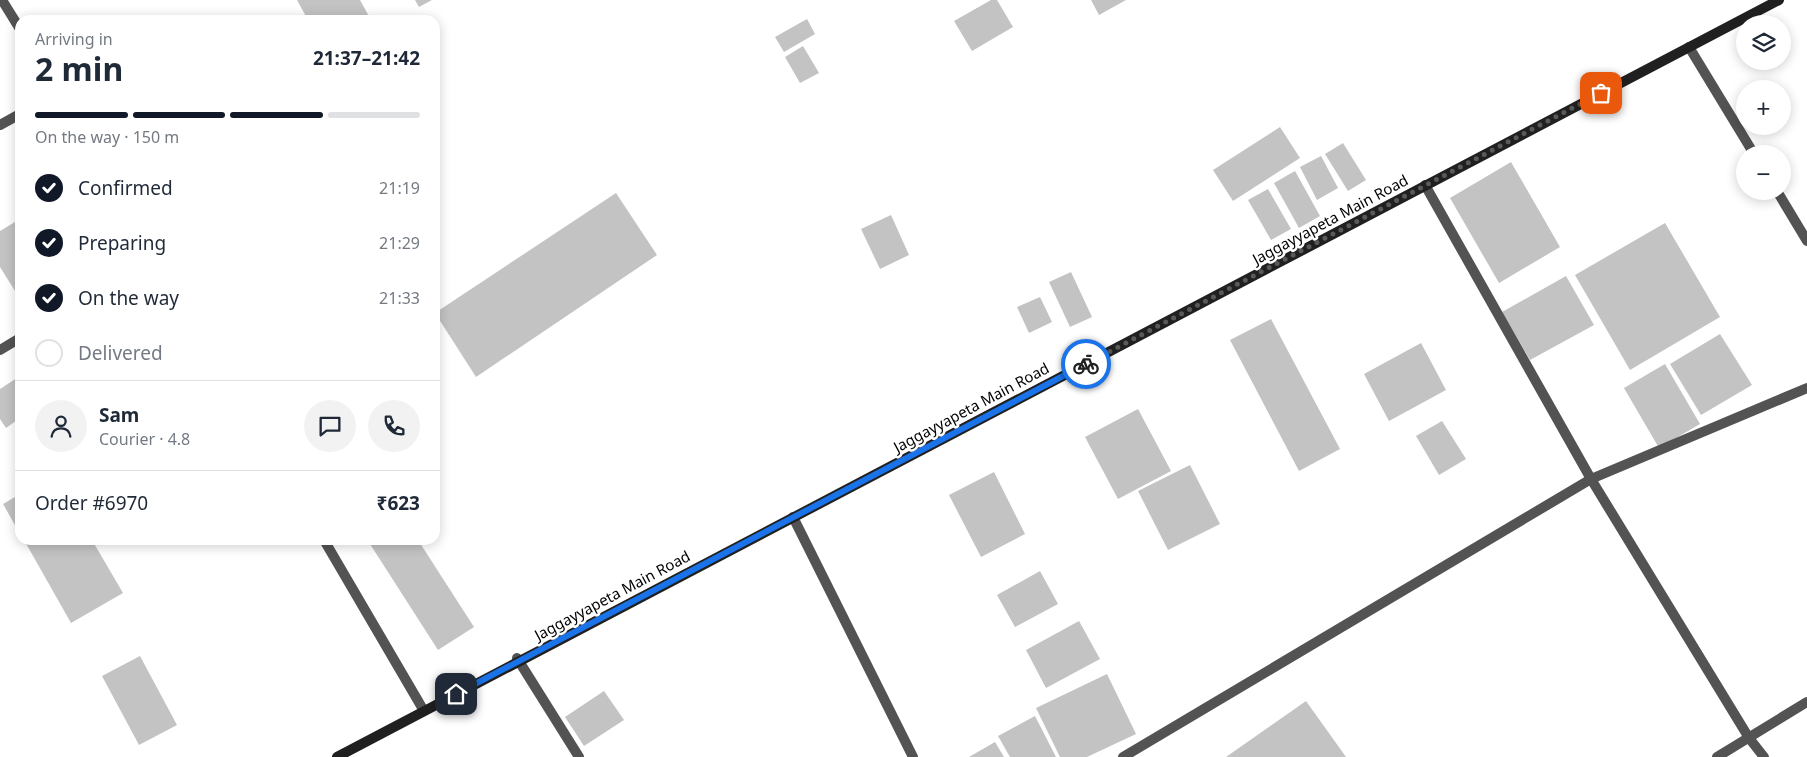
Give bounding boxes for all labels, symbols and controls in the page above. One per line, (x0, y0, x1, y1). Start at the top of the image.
map controls (1736, 15, 1791, 200)
button: layers (1736, 15, 1791, 70)
text: Arriving in (35, 28, 113, 50)
text: 21:37–21:42 (313, 45, 420, 71)
text: 2 min (35, 47, 123, 90)
pin (1580, 72, 1622, 114)
icon: bag (1587, 79, 1615, 107)
button: + (1736, 80, 1791, 135)
text: On the way · 150 m (35, 126, 179, 148)
button: − (1736, 145, 1791, 200)
street label: Jaggayyapeta Main Road (1247, 169, 1411, 270)
icon: check (35, 174, 63, 202)
text: Confirmed (78, 175, 173, 201)
text: 21:19 (379, 177, 420, 199)
icon: check (35, 229, 63, 257)
text: Preparing (78, 230, 166, 256)
text: 21:29 (379, 232, 420, 254)
icon: check (35, 284, 63, 312)
text: On the way (78, 285, 179, 311)
text: 21:33 (379, 287, 420, 309)
courier (1061, 339, 1111, 389)
text: Delivered (78, 340, 163, 366)
icon: bike (1072, 350, 1100, 378)
street label: Jaggayyapeta Main Road (888, 357, 1052, 458)
button: person (35, 400, 87, 452)
button: chat (304, 400, 356, 452)
button: phone (368, 400, 420, 452)
text: Sam (99, 402, 139, 428)
text: Courier · 4.8 (99, 428, 190, 450)
text: Order #6970 (35, 490, 148, 516)
text: ₹623 (377, 490, 420, 516)
street label: Jaggayyapeta Main Road (529, 545, 693, 646)
pin (435, 673, 477, 715)
icon: home (442, 680, 470, 708)

